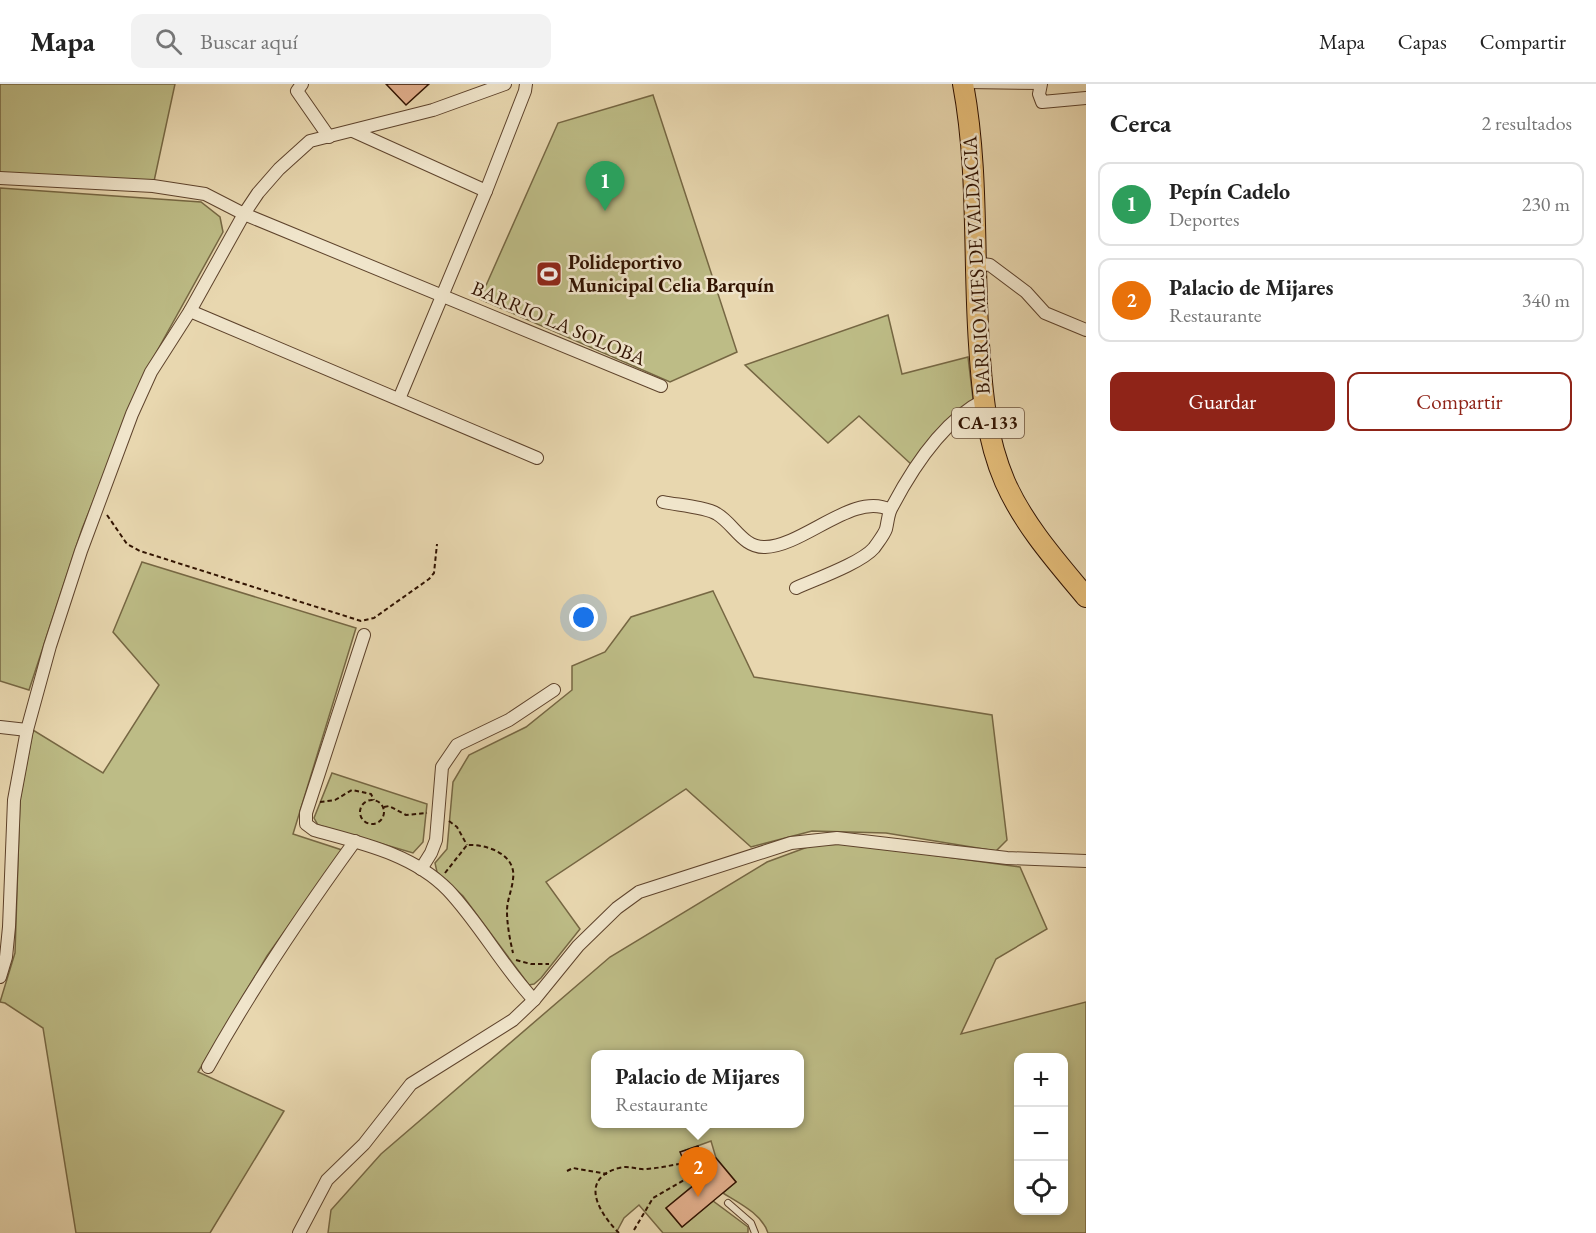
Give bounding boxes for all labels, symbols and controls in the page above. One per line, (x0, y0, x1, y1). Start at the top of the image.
search box (131, 14, 551, 68)
text: Mapa (30, 23, 95, 59)
icon: search (152, 25, 185, 58)
text: Buscar aquí (200, 27, 298, 56)
text: Mapa (1319, 28, 1365, 55)
text: Capas (1398, 28, 1447, 55)
text: Compartir (1480, 28, 1566, 55)
text: Cerca (1110, 106, 1171, 140)
text: 2 resultados (1481, 110, 1572, 136)
street label: BARRIO MIES DE VALDACIA (956, 135, 996, 395)
pin: 1 (586, 162, 624, 211)
text: Pepín Cadelo (1169, 177, 1290, 206)
text: 1 (1126, 191, 1137, 217)
text: 230 m (1522, 191, 1570, 217)
text: Deportes (1169, 206, 1239, 232)
place label: Polideportivo Municipal Celia Barquín (568, 249, 774, 298)
sports icon: Polideportivo Municipal Celia Barquín (534, 259, 564, 289)
text: Palacio de Mijares (1169, 273, 1333, 302)
street label: BARRIO LA SOLOBA (468, 275, 650, 372)
text: 2 (1126, 287, 1137, 313)
text: 340 m (1522, 287, 1570, 313)
text: Restaurante (1169, 302, 1262, 328)
button: Guardar (1110, 372, 1335, 431)
button: Compartir (1347, 372, 1572, 431)
road number: CA-133 (952, 408, 1024, 438)
your location (569, 603, 598, 632)
popup (591, 1050, 804, 1128)
map controls (1014, 1053, 1068, 1215)
button: + (1014, 1053, 1068, 1107)
text: Palacio de Mijares (615, 1062, 780, 1091)
text: Restaurante (615, 1091, 708, 1117)
button: − (1014, 1107, 1068, 1161)
pin: 2 (678, 1148, 718, 1197)
button: locate (1014, 1161, 1068, 1215)

